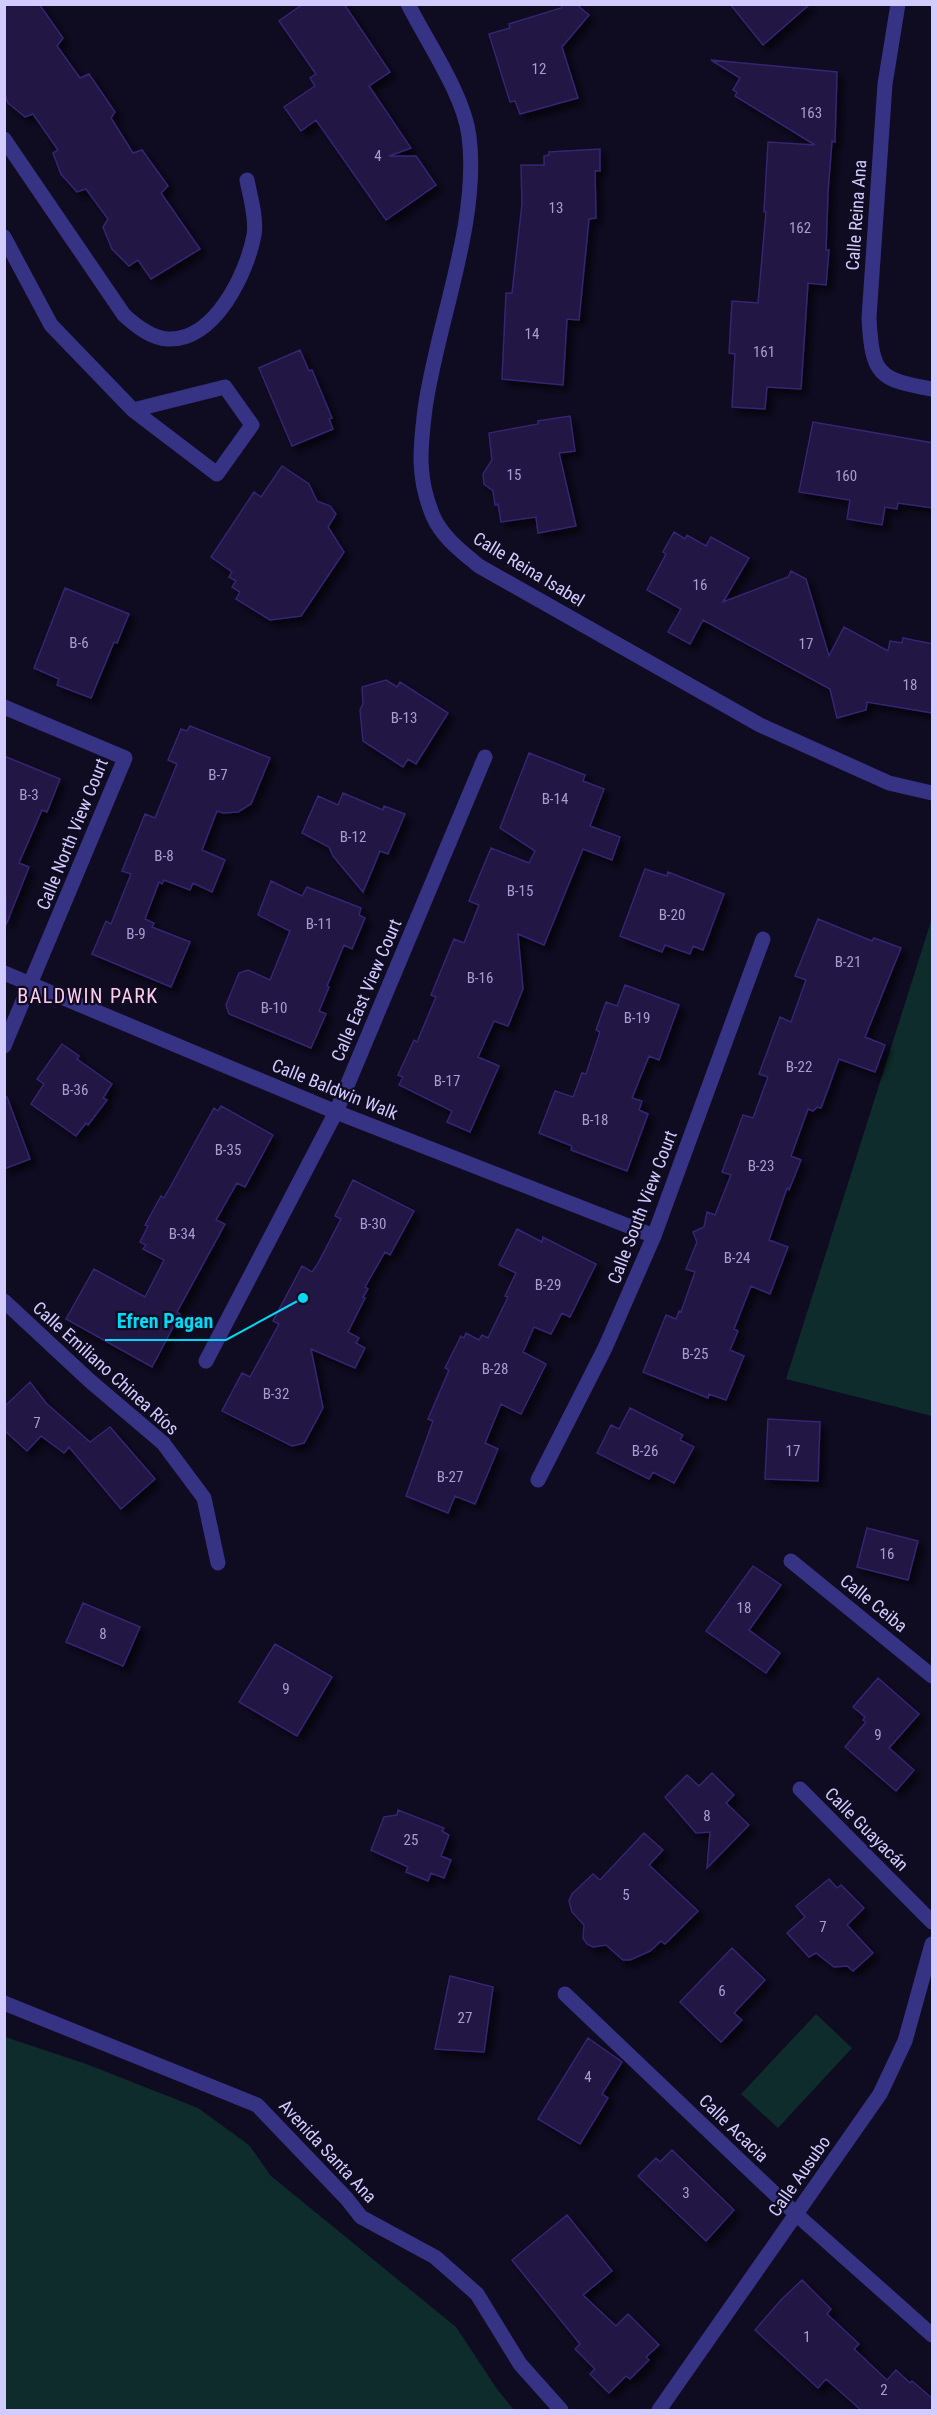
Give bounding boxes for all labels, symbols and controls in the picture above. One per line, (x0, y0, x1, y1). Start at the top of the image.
house number: 12 (532, 60, 546, 78)
house number: 163 (800, 104, 822, 122)
house number: 4 (374, 147, 382, 165)
street label: Calle Reina Ana (842, 159, 870, 271)
house number: 13 (549, 199, 563, 217)
house number: 162 (789, 219, 811, 237)
house number: 14 (525, 325, 539, 343)
house number: 161 (753, 343, 775, 361)
house number: 15 (507, 466, 521, 484)
house number: 160 (835, 467, 857, 485)
street label: Calle Reina Isabel (470, 528, 588, 610)
house number: 16 (693, 576, 707, 594)
house number: B-6 (69, 634, 89, 652)
house number: 17 (799, 635, 813, 653)
house number: 18 (903, 676, 917, 694)
house number: B-13 (391, 709, 417, 727)
street label: Calle North View Court (32, 755, 112, 913)
house number: B-7 (208, 766, 228, 784)
house number: B-3 (19, 786, 39, 804)
house number: B-14 (542, 790, 568, 808)
house number: B-12 (340, 828, 366, 846)
house number: B-8 (154, 847, 174, 865)
house number: B-15 (507, 882, 533, 900)
house number: B-20 (659, 906, 685, 924)
house number: B-11 (306, 915, 332, 933)
street label: Calle East View Court (327, 916, 405, 1064)
house number: B-9 (126, 925, 146, 943)
house number: B-21 (835, 953, 861, 971)
house number: B-16 (467, 969, 493, 987)
district label: BALDWIN PARK (17, 984, 159, 1008)
house number: B-10 (261, 999, 287, 1017)
house number: B-19 (624, 1009, 650, 1027)
street label: Calle Baldwin Walk (269, 1054, 401, 1124)
house number: B-22 (786, 1058, 812, 1076)
house number: B-17 (434, 1072, 460, 1090)
house number: B-36 (62, 1081, 88, 1099)
house number: B-18 (582, 1111, 608, 1129)
street label: Calle South View Court (603, 1127, 681, 1287)
house number: B-35 (215, 1141, 241, 1159)
house number: B-23 (748, 1157, 774, 1175)
house number: B-30 (360, 1215, 386, 1233)
house number: B-34 (169, 1225, 195, 1243)
house number: B-24 (724, 1249, 750, 1267)
house number: B-29 (535, 1276, 561, 1294)
street label: Calle Emiliano Chinea Ríos (29, 1297, 183, 1439)
callout: Efren Pagan (105, 1302, 226, 1340)
text: Efren Pagan (117, 1309, 213, 1333)
house number: B-25 (682, 1345, 708, 1363)
house number: B-28 (482, 1360, 508, 1378)
house number: B-32 (263, 1385, 289, 1403)
house number: 7 (33, 1414, 41, 1432)
house number: B-26 (632, 1442, 658, 1460)
house number: 17 (786, 1442, 800, 1460)
house number: B-27 (437, 1468, 463, 1486)
house number: 16 (880, 1545, 894, 1563)
street label: Calle Ceiba (836, 1570, 912, 1636)
house number: 18 (737, 1599, 751, 1617)
house number: 8 (99, 1625, 107, 1643)
house number: 9 (282, 1680, 290, 1698)
house number: 9 (874, 1726, 882, 1744)
street label: Calle Guayacán (821, 1783, 913, 1875)
house number: 8 (703, 1807, 711, 1825)
house number: 25 (404, 1831, 418, 1849)
house number: 5 (622, 1886, 630, 1904)
house number: 7 (819, 1918, 827, 1936)
house number: 6 (718, 1982, 726, 2000)
house number: 27 (458, 2009, 472, 2027)
house number: 4 (584, 2068, 592, 2086)
street label: Calle Acacia (695, 2090, 773, 2166)
street label: Avenida Santa Ana (275, 2095, 381, 2207)
street label: Calle Ausubo (764, 2132, 834, 2220)
house number: 3 (682, 2184, 690, 2202)
house number: 1 (803, 2328, 811, 2346)
house number: 2 (880, 2381, 888, 2399)

